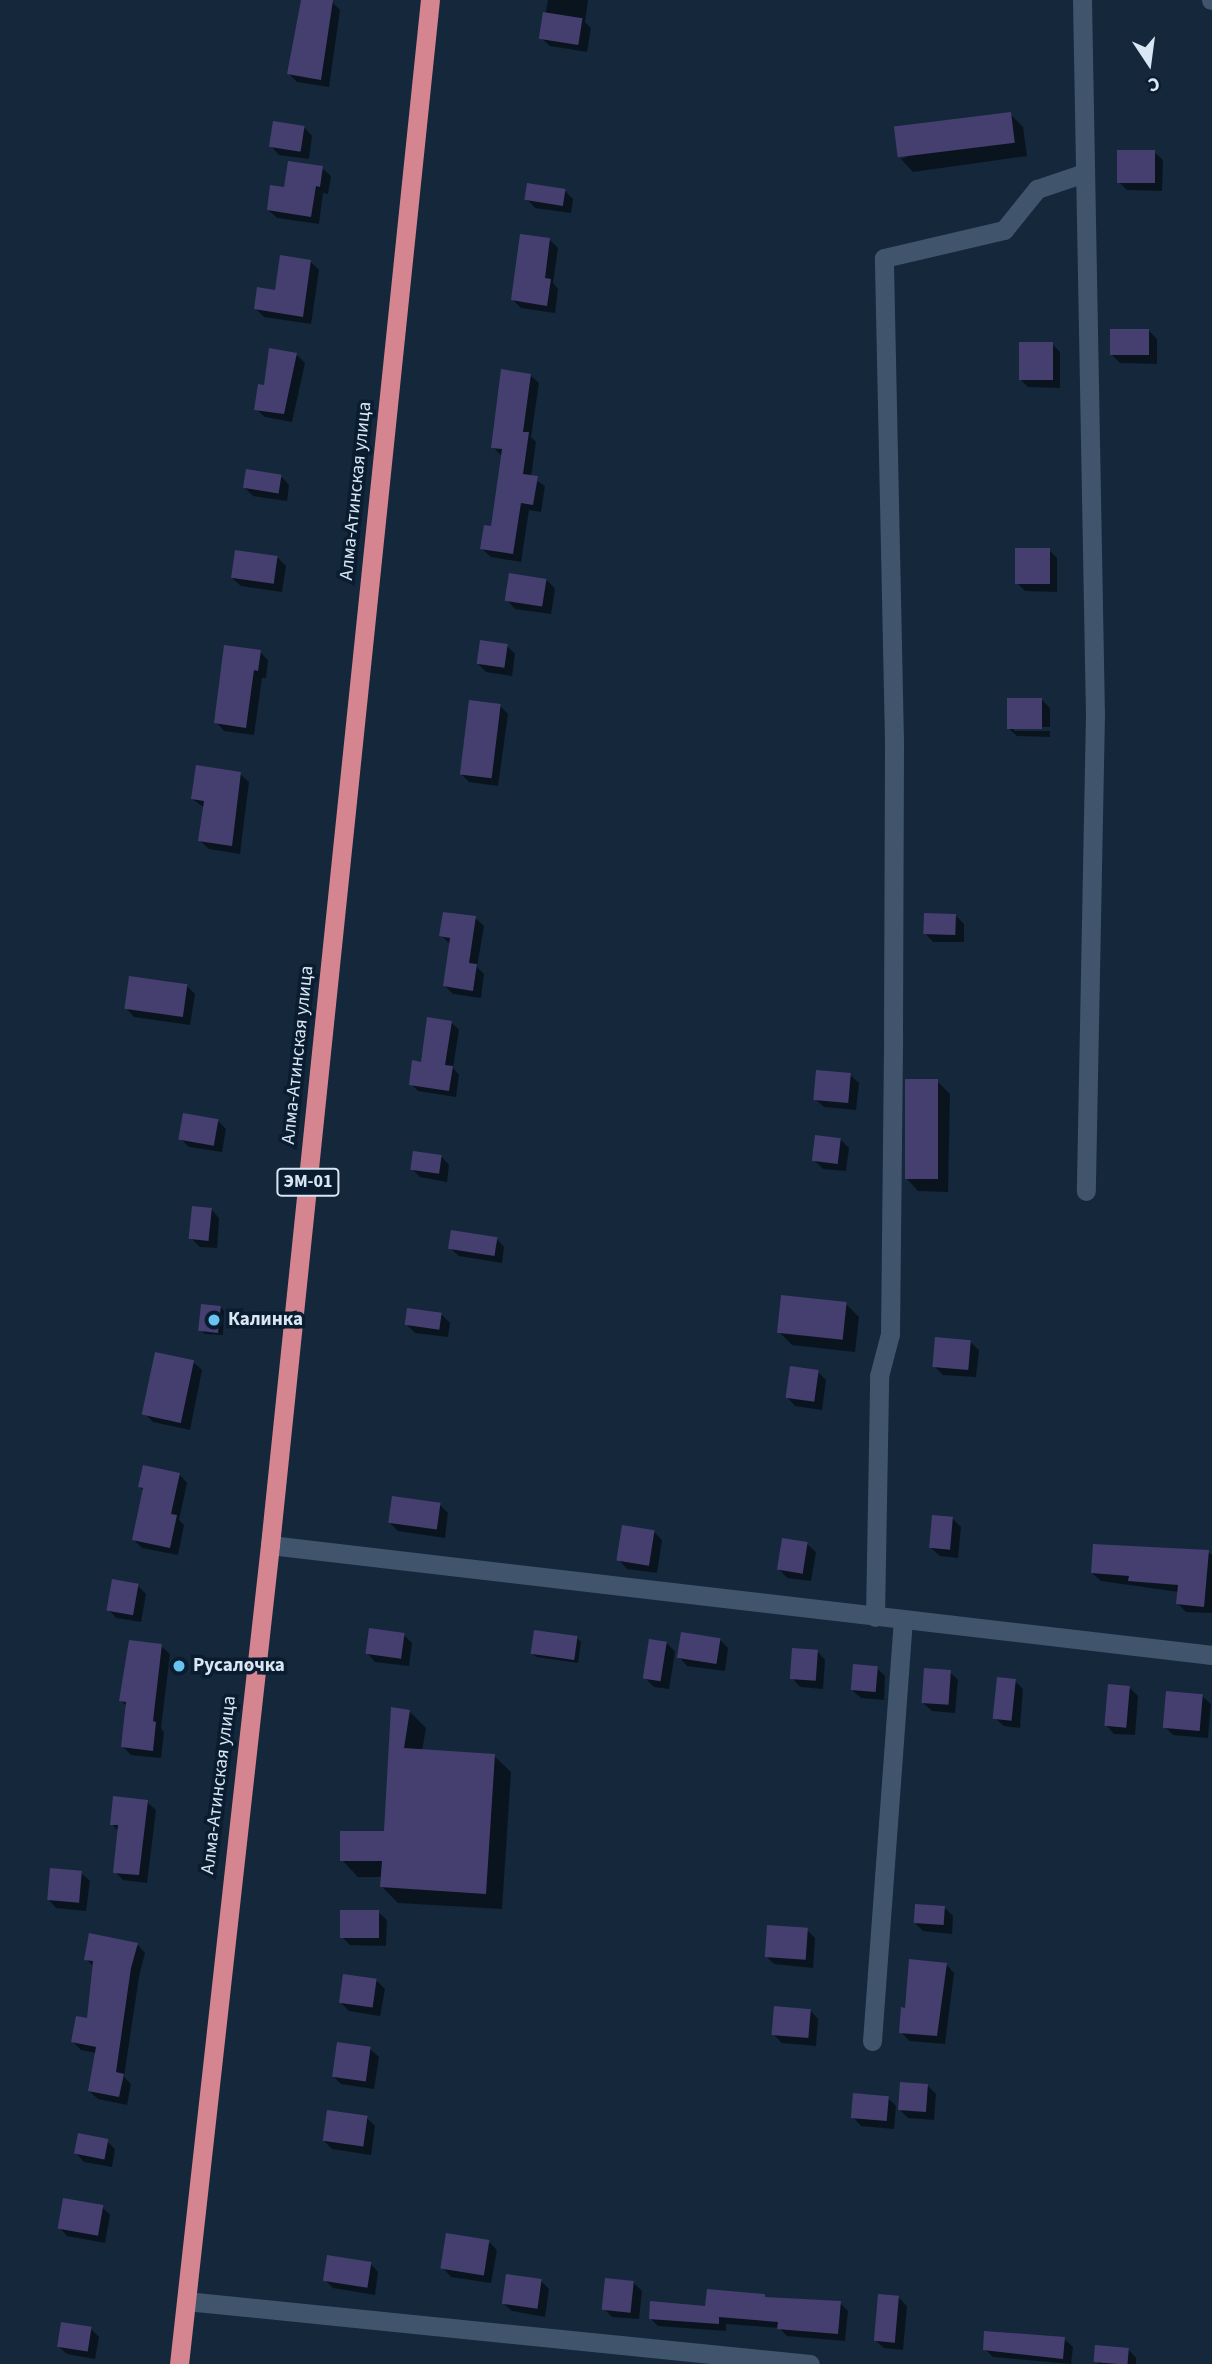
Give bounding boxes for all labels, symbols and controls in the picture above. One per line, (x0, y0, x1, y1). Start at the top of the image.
north arrow (1114, 28, 1184, 98)
text: С (1145, 70, 1162, 98)
street label: Алма-Атинская улица (335, 401, 377, 581)
street label: Алма-Атинская улица (277, 965, 319, 1145)
road number: ЭМ-01 (275, 1168, 341, 1196)
place label: Калинка (228, 1309, 303, 1331)
marker: Калинка (206, 1312, 222, 1328)
place label: Русалочка (193, 1655, 285, 1677)
marker: Русалочка (171, 1658, 187, 1674)
street label: Алма-Атинская улица (197, 1695, 241, 1875)

